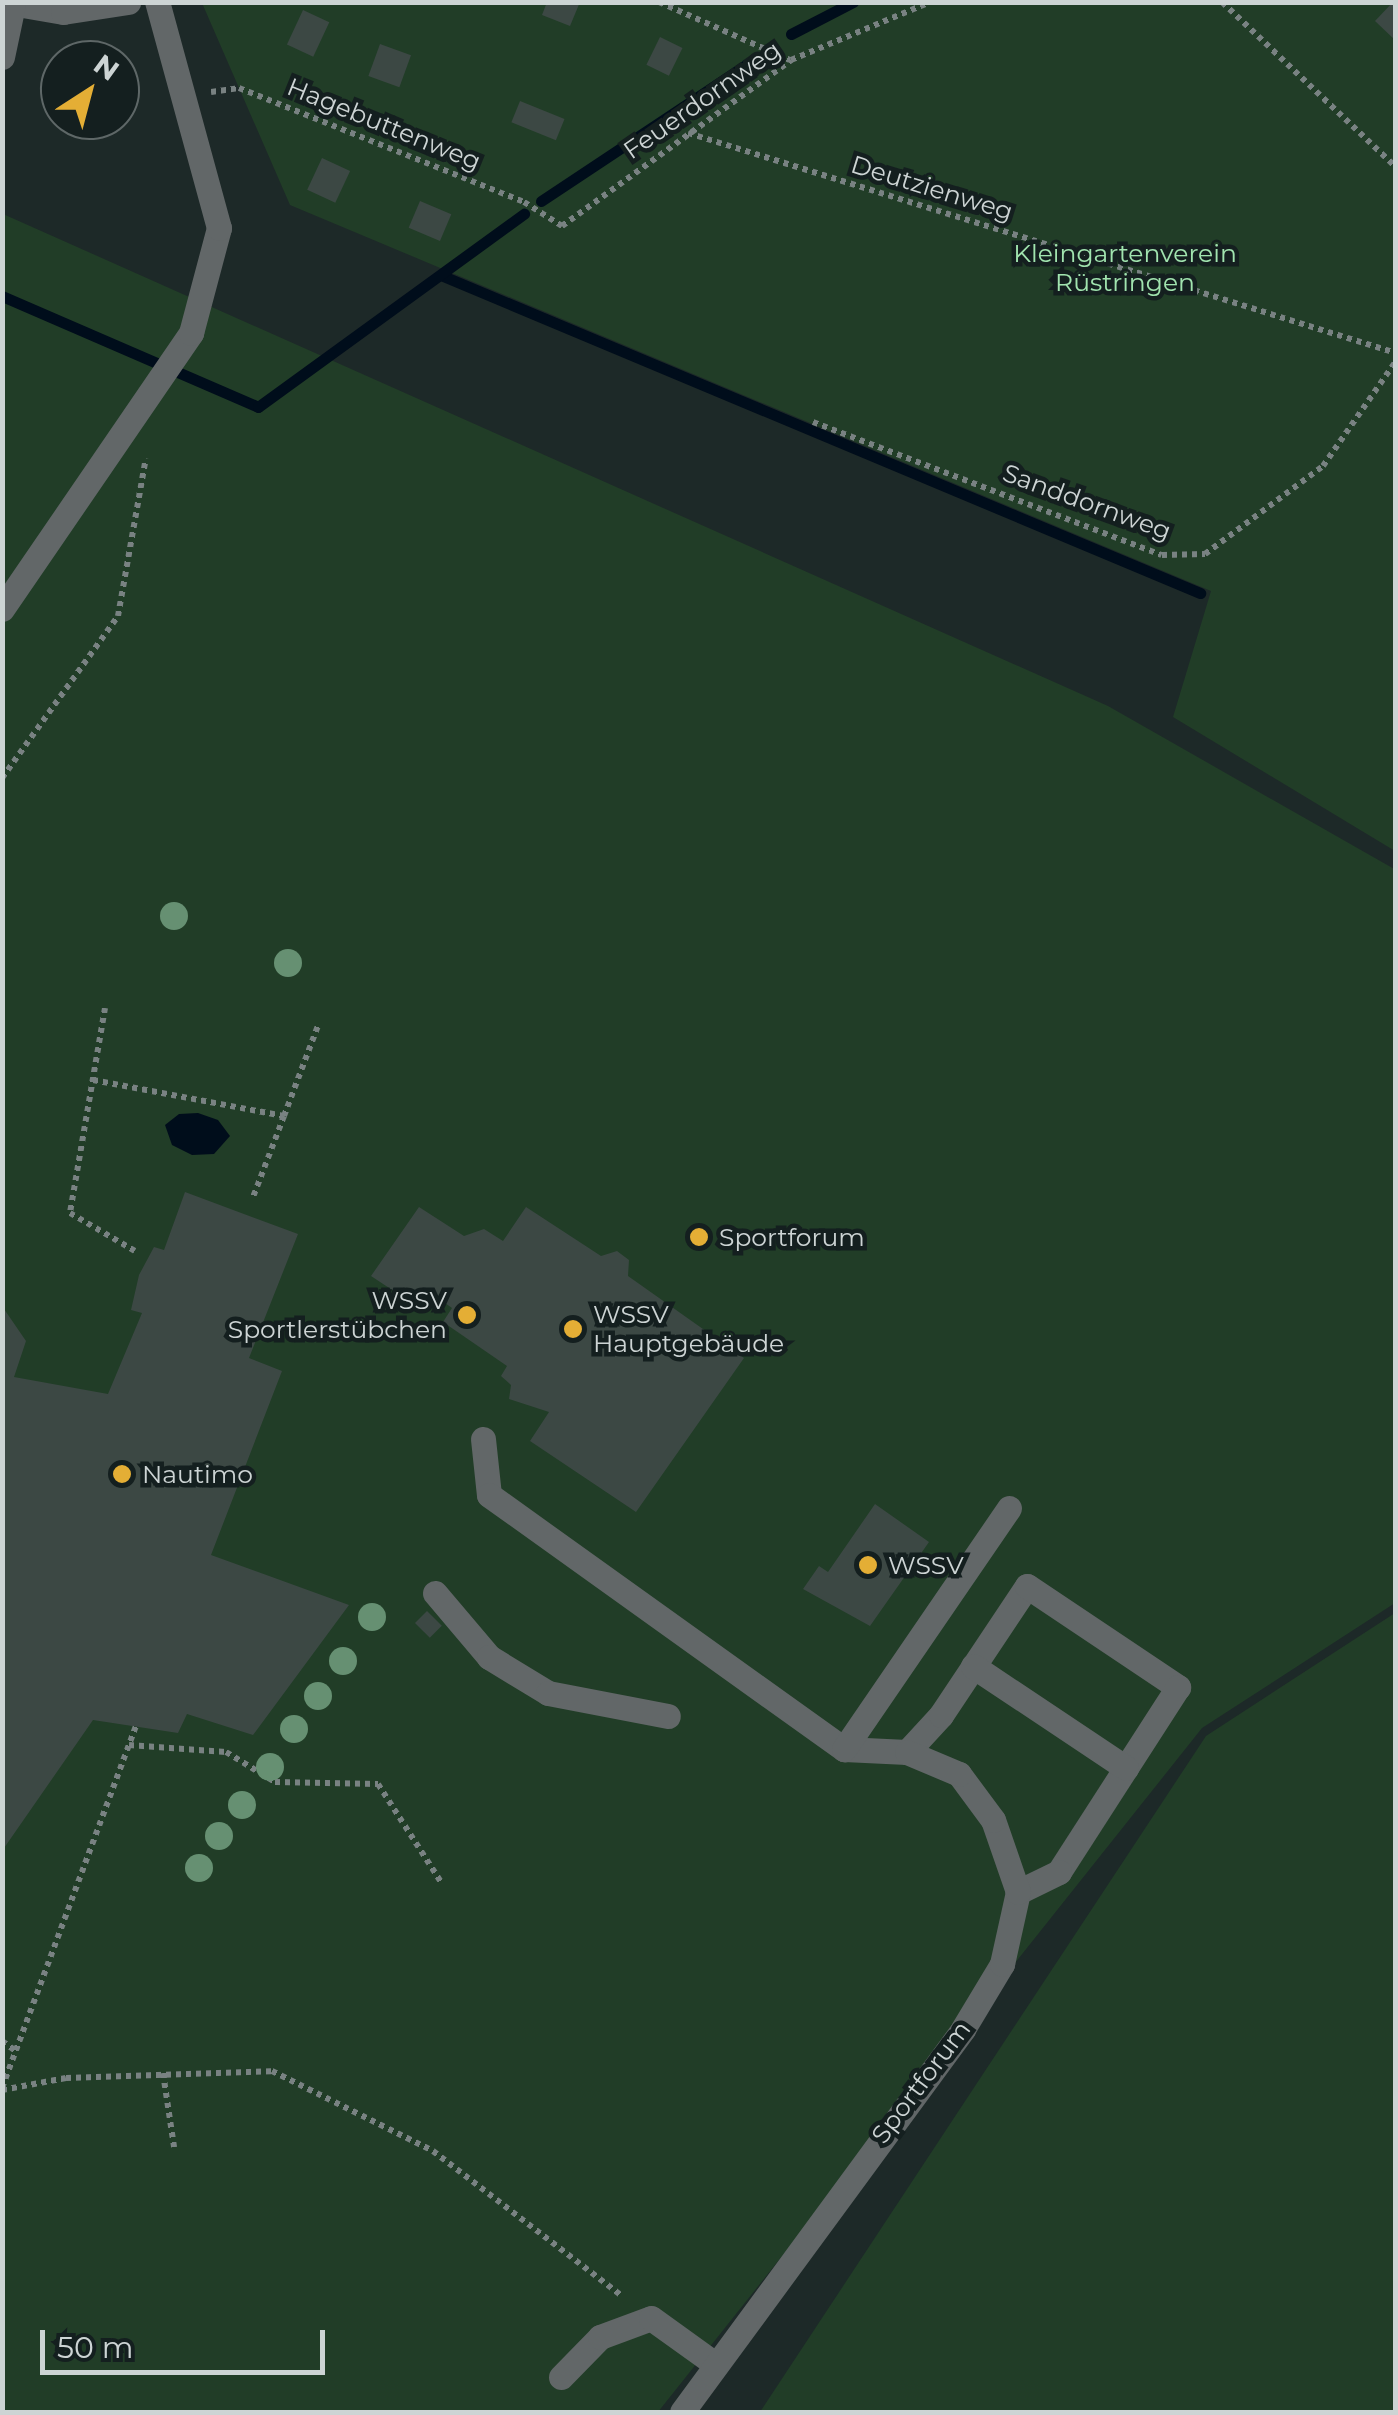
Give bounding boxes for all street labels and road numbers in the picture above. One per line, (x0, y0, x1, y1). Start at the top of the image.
street label: Feuerdornweg (618, 35, 786, 165)
street label: Hagebuttenweg (283, 71, 485, 177)
street label: Deutzienweg (847, 149, 1017, 227)
street label: Sanddornweg (999, 458, 1175, 546)
street label: Sportforum (865, 2015, 977, 2149)

